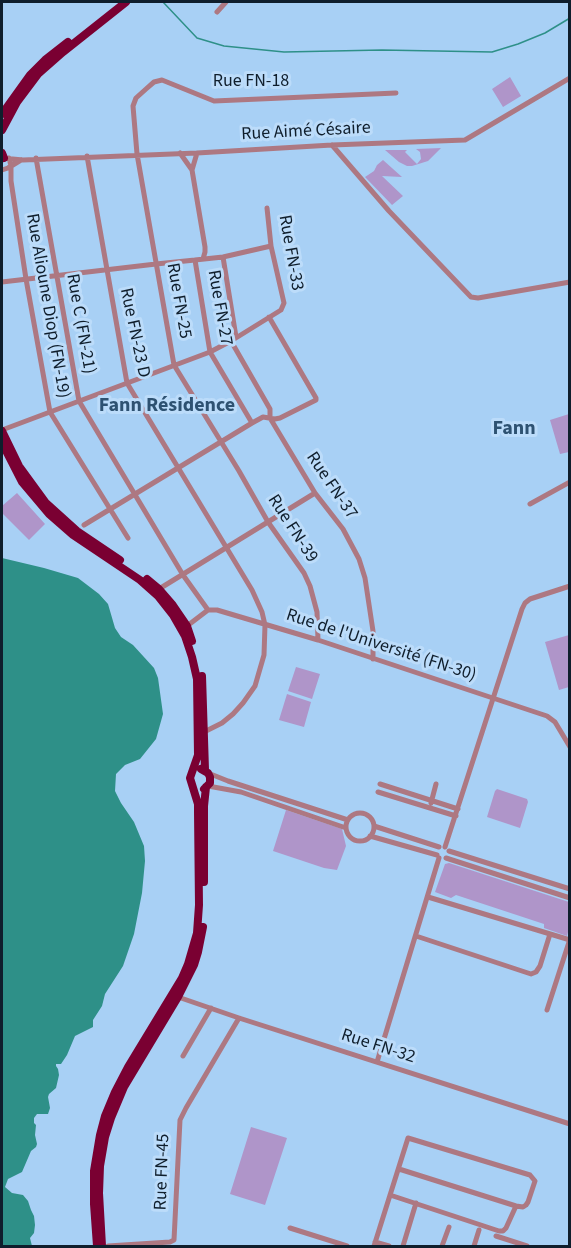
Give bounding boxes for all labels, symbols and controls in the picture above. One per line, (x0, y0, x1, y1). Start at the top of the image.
street label: Rue FN-18 (213, 71, 289, 93)
street label: Rue Aimé Césaire (241, 118, 371, 146)
street label: Rue Alioune Diop (FN-19) (20, 212, 74, 400)
street label: Rue FN-33 (273, 213, 307, 293)
street label: Rue FN-25 (161, 261, 195, 341)
street label: Rue FN-27 (202, 268, 236, 348)
street label: Rue C (FN-21) (61, 272, 99, 376)
street label: Rue FN-23 D (114, 286, 154, 380)
district label: Fann Résidence (99, 395, 235, 419)
district label: Fann (492, 418, 536, 442)
street label: Rue FN-37 (301, 448, 361, 524)
street label: Rue FN-39 (262, 491, 322, 567)
street label: Rue de l'Université (FN-30) (283, 605, 479, 687)
street label: Rue FN-32 (338, 1025, 418, 1069)
street label: Rue FN-45 (151, 1133, 175, 1211)

